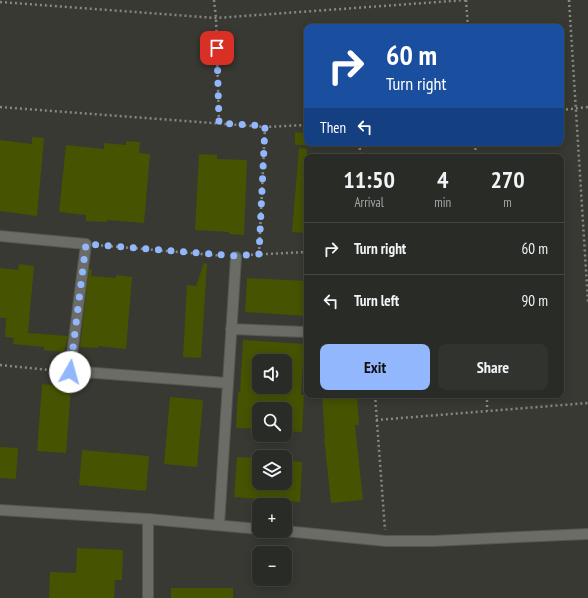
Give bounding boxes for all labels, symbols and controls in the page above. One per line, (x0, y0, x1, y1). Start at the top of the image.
pin (200, 31, 234, 65)
text: 60 m (386, 36, 437, 73)
icon: arrive (206, 37, 228, 59)
icon: right (320, 40, 372, 92)
text: Turn right (386, 72, 446, 95)
icon: left (354, 116, 376, 138)
text: Then (320, 118, 346, 137)
text: 11:50 (343, 164, 395, 195)
text: 4 (437, 164, 448, 195)
text: 270 (490, 164, 525, 195)
text: Arrival (354, 194, 384, 211)
text: min (434, 194, 451, 211)
text: m (503, 194, 512, 211)
icon: right (320, 238, 342, 260)
text: Turn right (354, 239, 406, 258)
text: 60 m (522, 239, 548, 258)
icon: left (320, 290, 342, 312)
text: Turn left (354, 291, 399, 310)
text: 90 m (522, 291, 548, 310)
button: Exit (320, 344, 430, 390)
button: Share (438, 344, 548, 390)
position arrow (49, 351, 91, 393)
map controls (252, 354, 292, 586)
button: sound (252, 354, 292, 394)
button: search (252, 402, 292, 442)
button: layers (252, 450, 292, 490)
button: + (252, 498, 292, 538)
button: − (252, 546, 292, 586)

